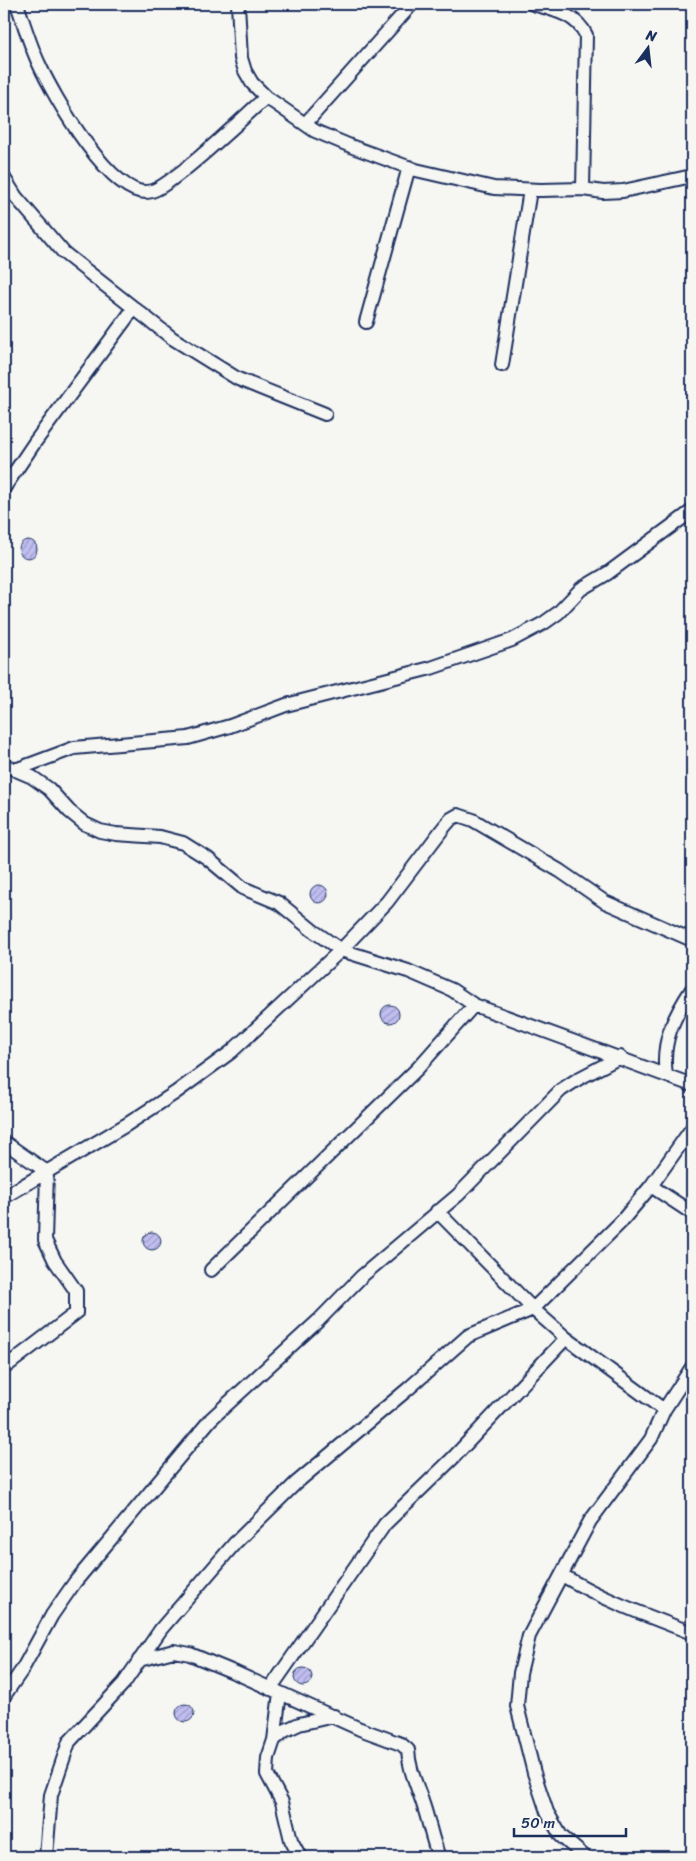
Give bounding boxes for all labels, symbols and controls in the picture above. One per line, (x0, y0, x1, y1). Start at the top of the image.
north arrow (624, 22, 674, 72)
text: N (642, 22, 659, 49)
scale bar (514, 1806, 626, 1838)
text: 50 m (521, 1810, 556, 1836)

